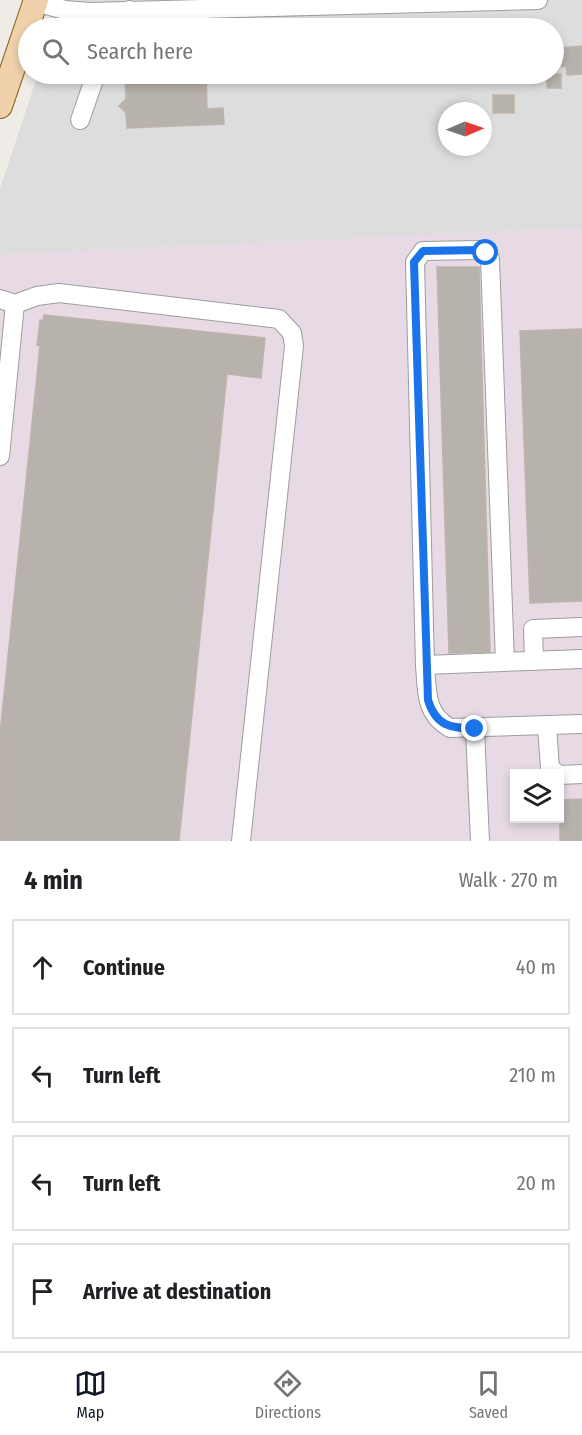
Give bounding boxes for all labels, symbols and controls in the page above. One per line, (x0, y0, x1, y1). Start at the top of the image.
search box (18, 18, 564, 84)
icon: search (39, 35, 72, 68)
text: Search here (87, 38, 193, 65)
north arrow (438, 102, 492, 156)
route start (472, 239, 498, 265)
route end (461, 715, 487, 741)
map controls (510, 769, 564, 823)
button: layers (510, 769, 564, 823)
text: 4 min (24, 865, 83, 896)
text: Walk · 270 m (459, 868, 558, 892)
icon: ahead (26, 951, 59, 984)
text: Continue (83, 954, 165, 981)
text: 40 m (516, 955, 556, 979)
icon: left (26, 1059, 59, 1092)
text: Turn left (83, 1062, 161, 1089)
text: 210 m (509, 1063, 556, 1087)
icon: left (26, 1167, 59, 1200)
text: Turn left (83, 1170, 161, 1197)
text: 20 m (517, 1171, 556, 1195)
icon: arrive (26, 1275, 59, 1308)
text: Arrive at destination (83, 1278, 271, 1305)
tab: Map (74, 1367, 107, 1422)
tab: Directions (255, 1367, 321, 1422)
tab: Saved (469, 1367, 508, 1422)

